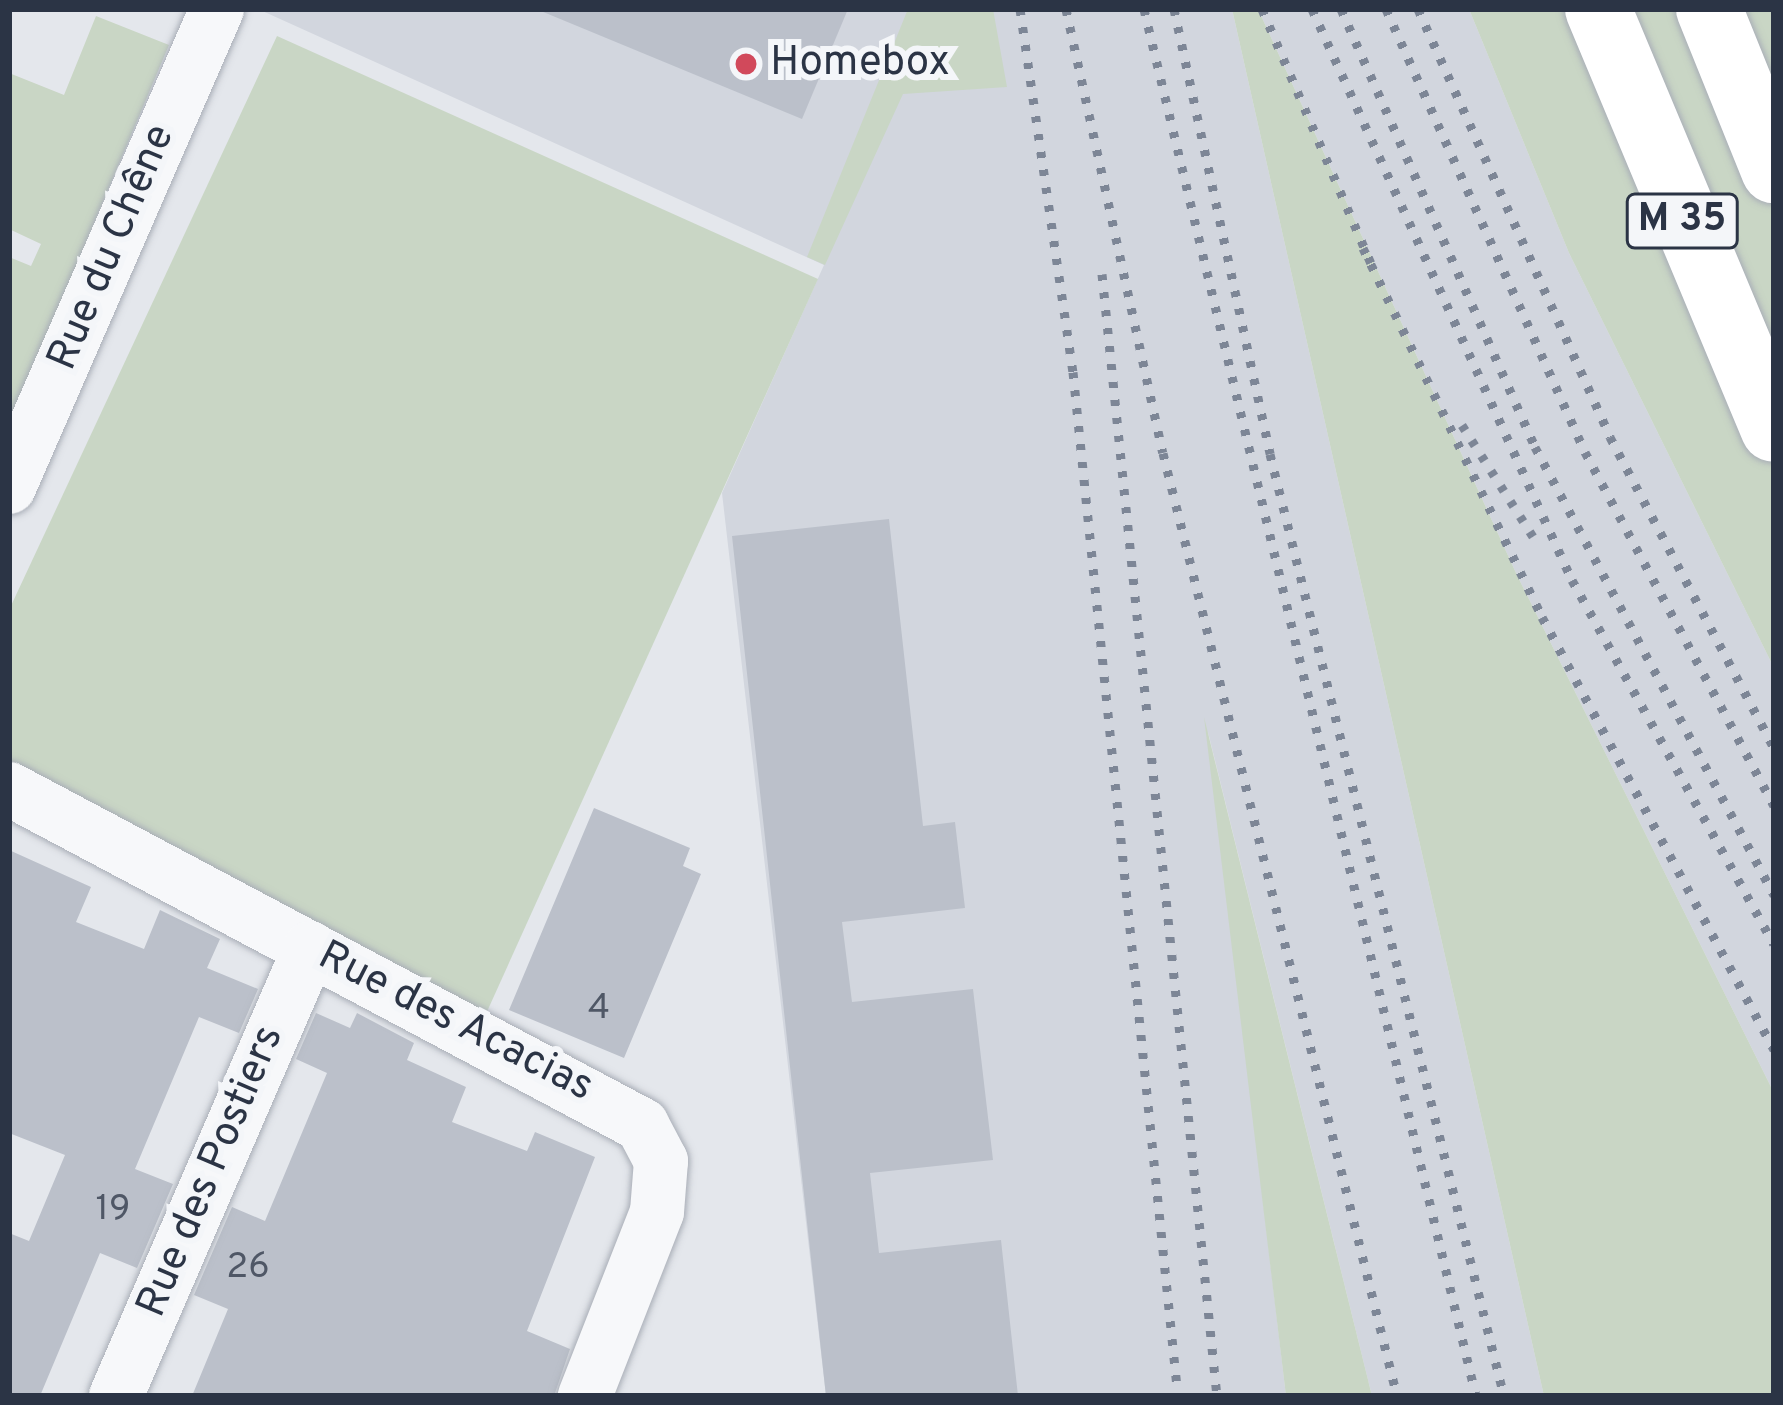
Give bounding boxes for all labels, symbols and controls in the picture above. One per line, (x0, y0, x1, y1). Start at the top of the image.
place label: Homebox (770, 39, 950, 89)
marker: Homebox (733, 51, 759, 77)
street label: Rue du Chêne (39, 118, 187, 378)
road number: M 35 (1625, 188, 1739, 254)
street label: Rue des Acacias (308, 932, 602, 1114)
house number: 4 (588, 988, 610, 1032)
street label: Rue des Postiers (128, 1019, 296, 1325)
house number: 19 (96, 1189, 130, 1233)
house number: 26 (226, 1247, 270, 1291)

